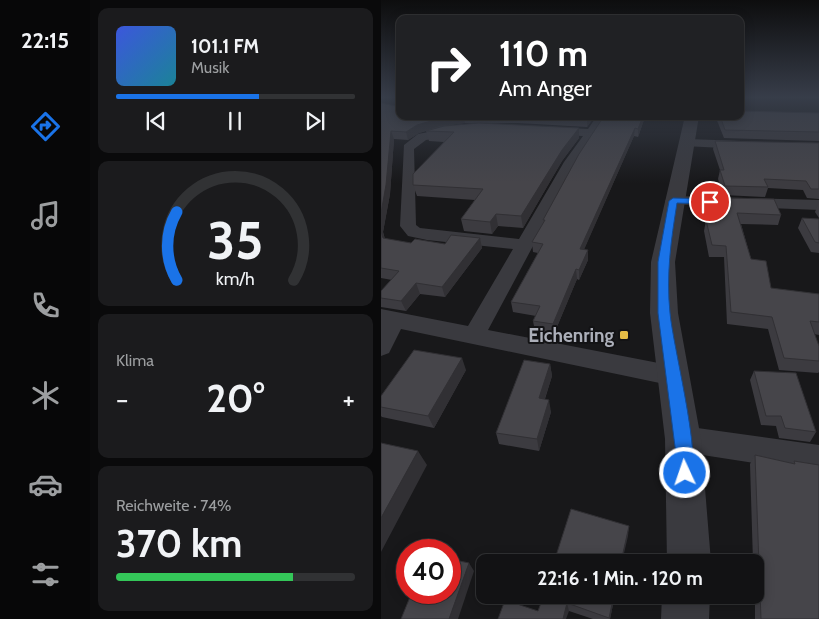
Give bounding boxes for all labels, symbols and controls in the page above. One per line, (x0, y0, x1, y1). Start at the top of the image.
text: 22:15 (21, 27, 69, 54)
text: 110 m (499, 32, 588, 75)
text: 101.1 FM (191, 35, 259, 58)
icon: right (416, 35, 481, 100)
text: Musik (191, 58, 229, 77)
text: Am Anger (499, 75, 592, 102)
icon: previous (142, 107, 170, 135)
icon: pause (221, 107, 249, 135)
icon: next (301, 107, 329, 135)
icon: directions (28, 109, 63, 144)
pin (689, 181, 731, 223)
icon: arrive (696, 188, 724, 216)
icon: music (28, 198, 63, 233)
text: 35 (208, 209, 263, 272)
text: km/h (216, 268, 255, 289)
icon: phone (28, 288, 63, 323)
place label: Eichenring (528, 324, 614, 347)
marker: Eichenring (618, 329, 630, 341)
text: Klima (116, 351, 154, 370)
text: 20° (207, 375, 264, 422)
icon: climate (28, 378, 63, 413)
text: − (116, 382, 128, 416)
text: + (343, 382, 355, 416)
position arrow (658, 446, 710, 498)
icon: car (28, 467, 63, 502)
text: Reichweite · 74% (116, 496, 232, 515)
text: 370 km (116, 520, 242, 567)
speed limit sign: 40 (396, 539, 461, 604)
icon: filters (28, 557, 63, 592)
text: 22:16 · 1 Min. · 120 m (537, 567, 703, 590)

